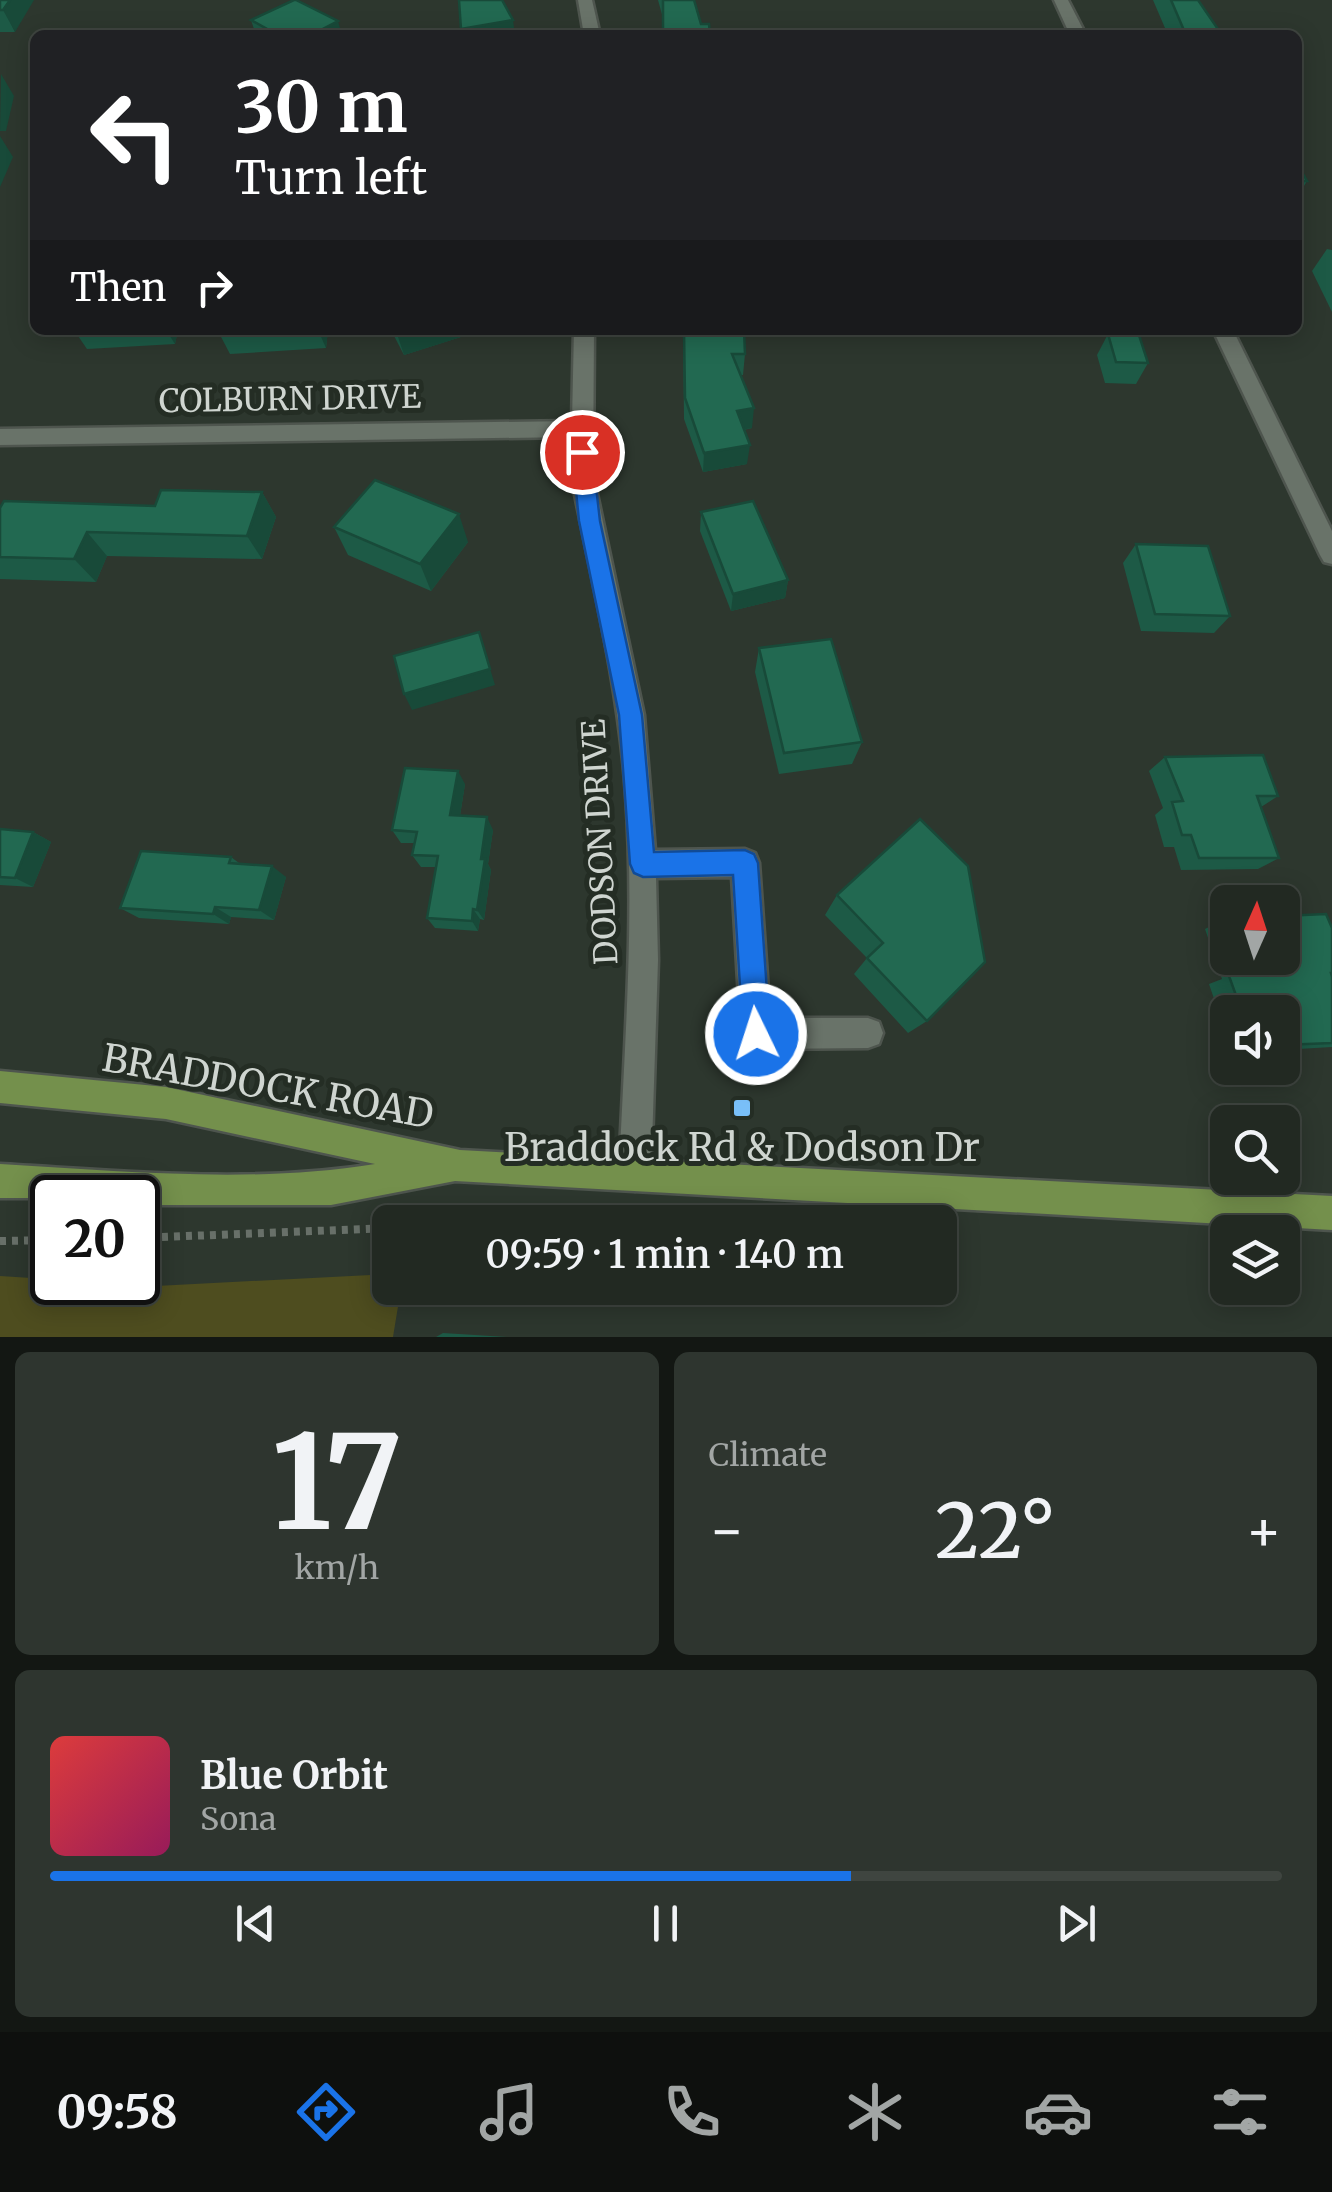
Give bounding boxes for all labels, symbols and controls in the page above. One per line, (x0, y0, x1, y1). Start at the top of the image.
text: 30 m (235, 63, 408, 151)
icon: left (70, 70, 200, 200)
text: Turn left (235, 150, 427, 206)
icon: right (187, 260, 242, 315)
text: Then (70, 264, 167, 311)
street label: COLBURN DRIVE (158, 377, 422, 421)
pin (540, 410, 625, 495)
icon: arrive (555, 425, 610, 480)
street label: DODSON DRIVE (574, 718, 626, 966)
north arrow (1210, 885, 1300, 975)
map controls (1210, 885, 1300, 1305)
position arrow (704, 982, 808, 1086)
button: sound (1210, 995, 1300, 1085)
street label: BRADDOCK ROAD (99, 1034, 437, 1138)
marker: Braddock Rd & Dodson Dr (731, 1097, 753, 1119)
button: search (1210, 1105, 1300, 1195)
place label: Braddock Rd & Dodson Dr (504, 1124, 980, 1171)
speed limit sign: 20 (30, 1175, 160, 1305)
button: layers (1210, 1215, 1300, 1305)
text: 09:59 · 1 min · 140 m (485, 1231, 844, 1278)
text: 17 (271, 1401, 402, 1564)
text: Climate (709, 1435, 827, 1475)
text: 22° (935, 1484, 1055, 1578)
text: − (709, 1496, 745, 1565)
text: + (1245, 1496, 1282, 1565)
text: km/h (294, 1548, 379, 1588)
text: Blue Orbit (200, 1752, 388, 1799)
text: Sona (200, 1799, 276, 1839)
icon: previous (228, 1896, 283, 1951)
icon: pause (638, 1896, 693, 1951)
icon: next (1049, 1896, 1104, 1951)
icon: directions (291, 2077, 361, 2147)
icon: music (474, 2077, 544, 2147)
icon: phone (657, 2077, 727, 2147)
icon: climate (840, 2077, 910, 2147)
icon: car (1023, 2077, 1093, 2147)
icon: filters (1205, 2077, 1275, 2147)
text: 09:58 (56, 2084, 178, 2140)

